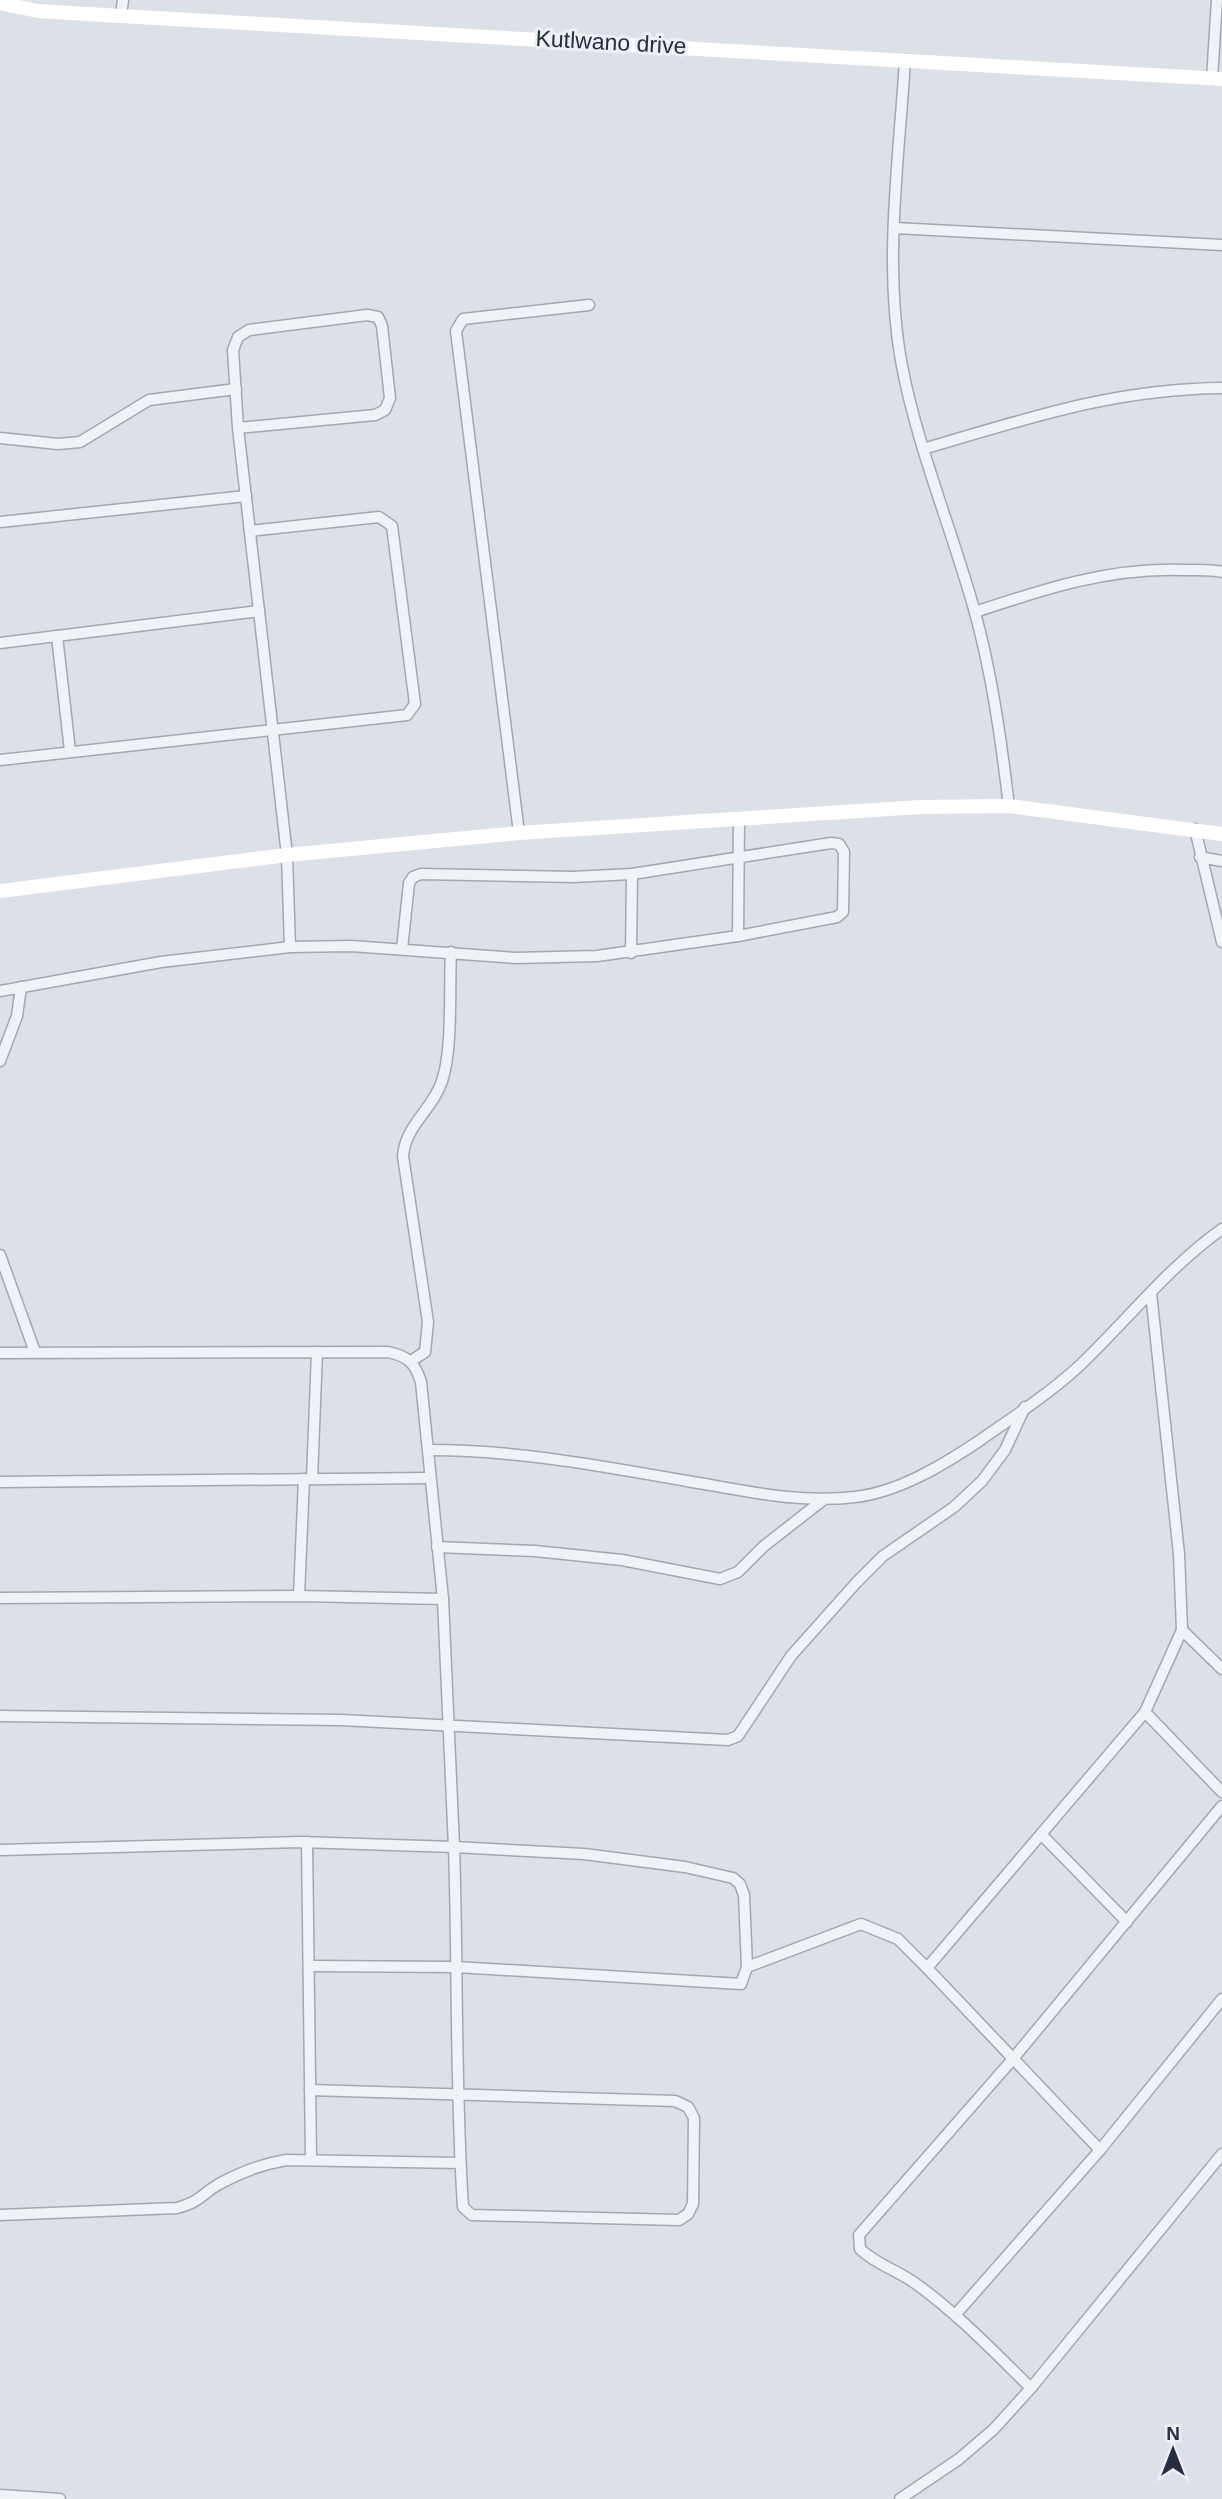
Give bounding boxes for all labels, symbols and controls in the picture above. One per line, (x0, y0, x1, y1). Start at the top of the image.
street label: Kutlwano drive (535, 25, 687, 59)
north arrow (1138, 2415, 1208, 2485)
text: N (1166, 2423, 1180, 2444)

